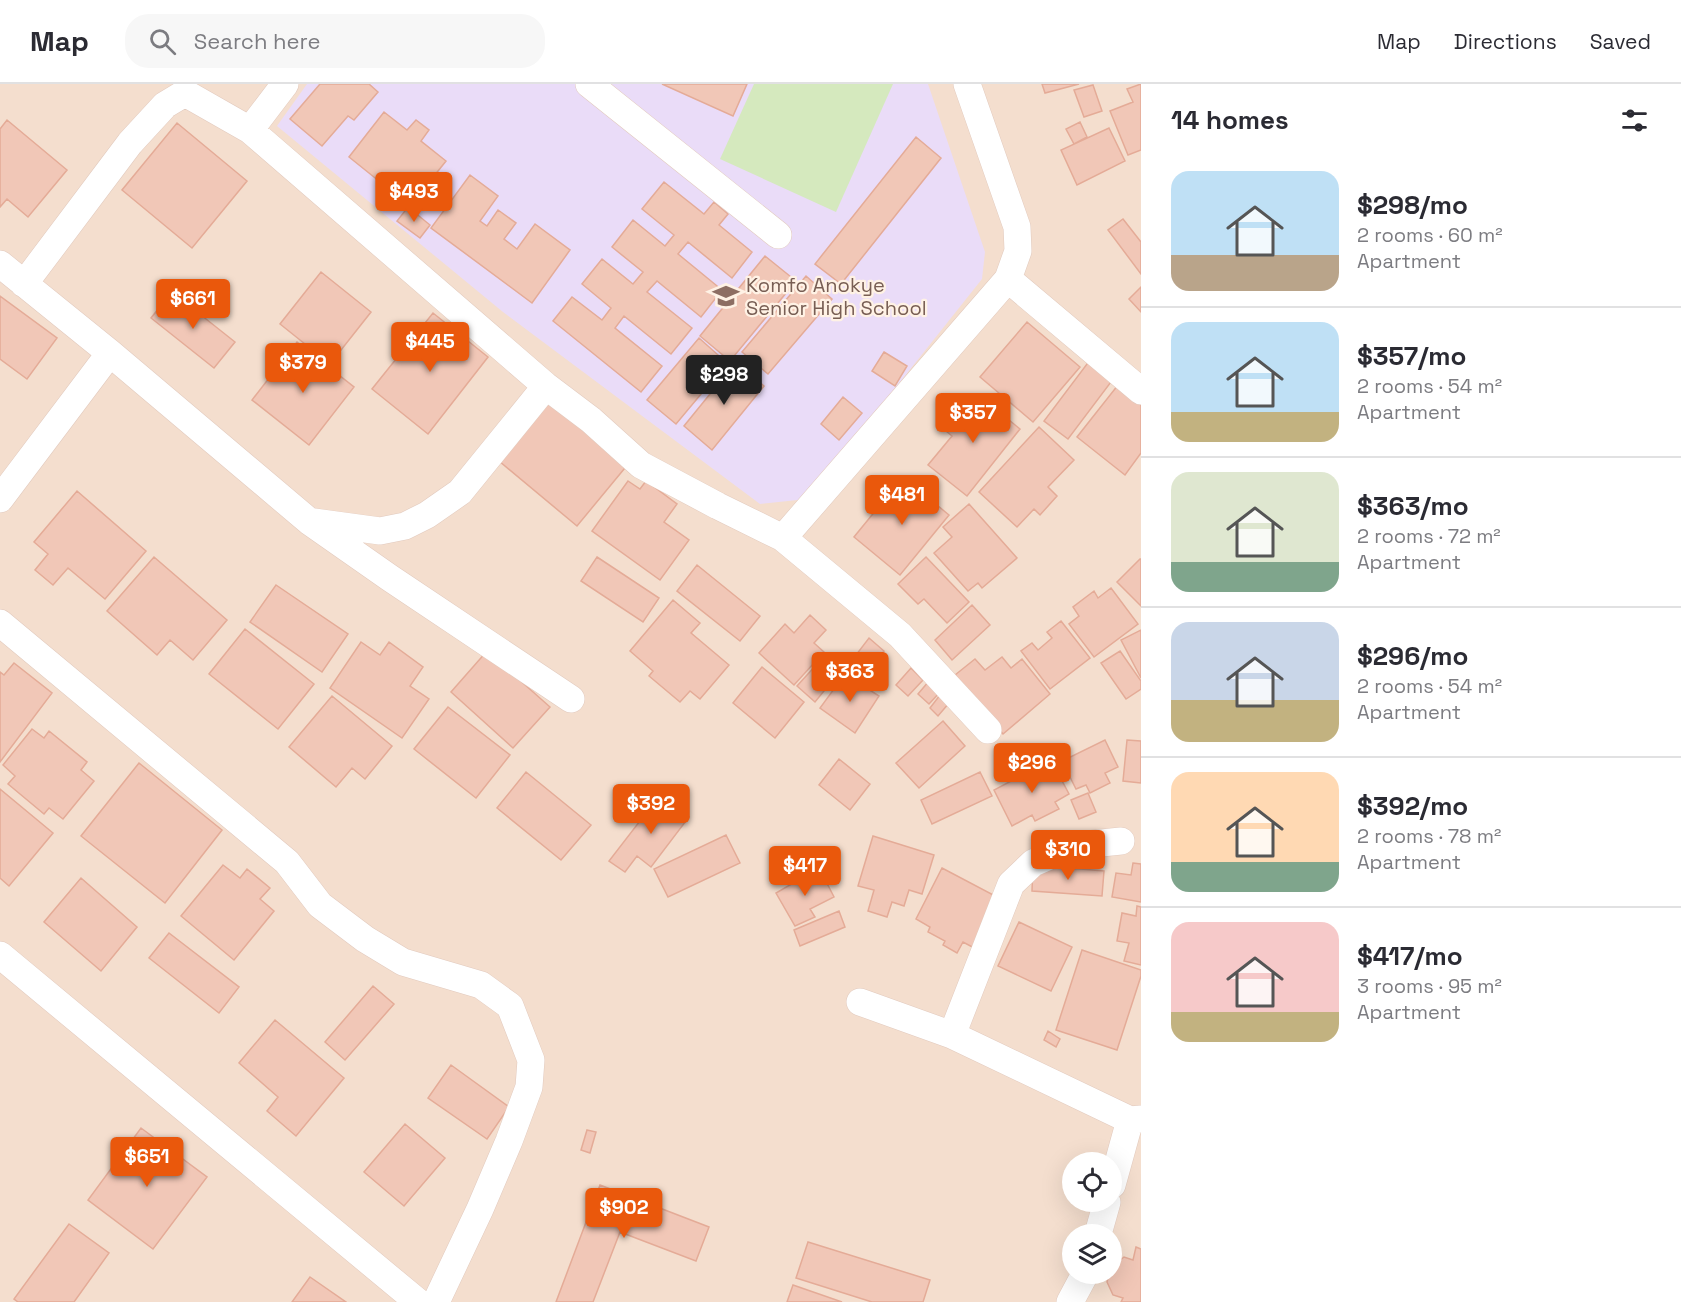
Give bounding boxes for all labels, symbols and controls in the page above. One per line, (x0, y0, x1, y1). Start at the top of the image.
search box (125, 14, 545, 68)
text: Map (30, 23, 89, 59)
icon: search (146, 25, 179, 58)
text: Search here (194, 27, 321, 55)
text: Map (1377, 28, 1421, 55)
text: Directions (1454, 28, 1557, 55)
text: Saved (1590, 28, 1651, 55)
text: 14 homes (1171, 103, 1289, 137)
icon: filters (1618, 104, 1651, 137)
pin: $493 (378, 172, 450, 223)
text: $493 (389, 178, 439, 204)
text: $298/mo (1357, 188, 1468, 222)
icon: home (1219, 195, 1291, 267)
text: 2 rooms · 60 m² (1357, 222, 1503, 248)
text: Apartment (1357, 248, 1461, 274)
place label: Komfo Anokye Senior High School (746, 272, 927, 321)
pin: $661 (157, 279, 229, 330)
school or university icon: Komfo Anokye Senior High School (711, 281, 741, 311)
text: $661 (170, 285, 216, 311)
pin: $445 (394, 322, 466, 373)
text: $445 (405, 328, 455, 354)
text: $357/mo (1357, 339, 1466, 373)
pin: $379 (267, 343, 339, 394)
icon: home (1219, 346, 1291, 418)
text: $379 (279, 349, 327, 375)
pin: $298 (688, 355, 760, 406)
text: $298 (700, 361, 748, 387)
text: 2 rooms · 54 m² (1357, 373, 1502, 399)
pin: $357 (937, 393, 1009, 444)
text: $357 (949, 399, 997, 425)
text: Apartment (1357, 399, 1461, 425)
pin: $481 (866, 475, 938, 526)
text: $481 (879, 481, 925, 507)
text: $363/mo (1357, 489, 1469, 523)
icon: home (1219, 496, 1291, 568)
text: 2 rooms · 72 m² (1357, 523, 1501, 549)
text: Apartment (1357, 549, 1461, 575)
text: $296/mo (1357, 639, 1468, 673)
icon: home (1219, 646, 1291, 718)
pin: $363 (814, 652, 886, 703)
text: $363 (826, 658, 874, 684)
text: 2 rooms · 54 m² (1357, 673, 1502, 699)
text: Apartment (1357, 699, 1461, 725)
pin: $296 (996, 743, 1068, 794)
text: $296 (1008, 749, 1056, 775)
pin: $392 (615, 784, 687, 835)
text: $392/mo (1357, 789, 1468, 823)
text: $392 (627, 790, 675, 816)
icon: home (1219, 796, 1291, 868)
text: 2 rooms · 78 m² (1357, 823, 1501, 849)
pin: $310 (1032, 830, 1104, 881)
text: $310 (1045, 836, 1091, 862)
pin: $417 (769, 846, 841, 897)
text: Apartment (1357, 849, 1461, 875)
text: $417 (783, 852, 827, 878)
text: $417/mo (1357, 939, 1463, 973)
icon: home (1219, 946, 1291, 1018)
text: 3 rooms · 95 m² (1357, 973, 1502, 999)
text: Apartment (1357, 999, 1461, 1025)
pin: $651 (111, 1137, 183, 1188)
text: $651 (124, 1143, 170, 1169)
map controls (1062, 1152, 1122, 1284)
button: locate (1062, 1152, 1122, 1212)
pin: $902 (588, 1188, 660, 1239)
text: $902 (599, 1194, 649, 1220)
button: layers (1062, 1224, 1122, 1284)

